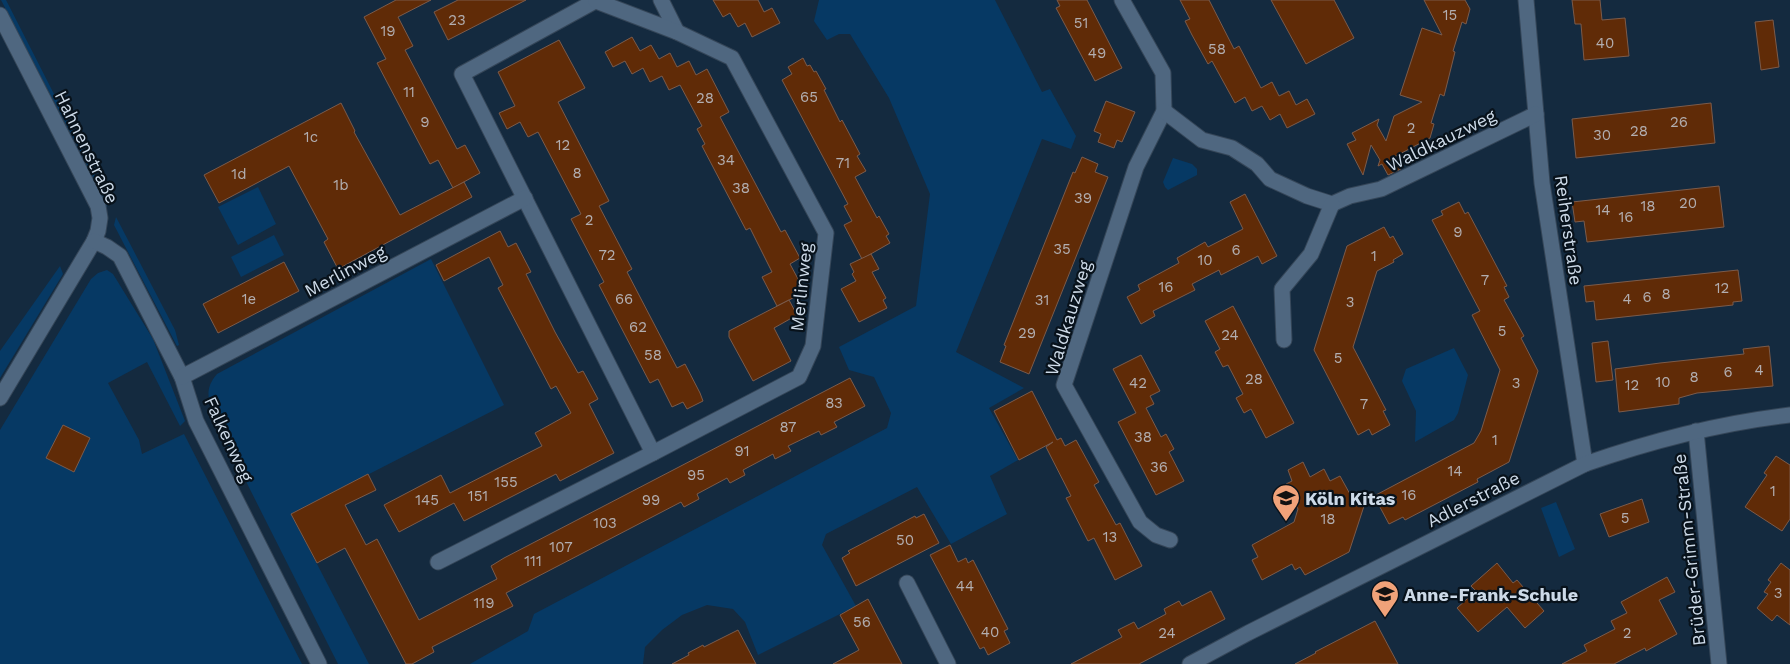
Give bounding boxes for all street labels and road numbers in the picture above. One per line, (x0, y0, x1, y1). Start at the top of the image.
street label: Hahnenstraße (51, 87, 123, 207)
street label: Waldkauzweg (1383, 104, 1500, 176)
street label: Reiherstraße (1551, 174, 1587, 286)
street label: Merlinweg (301, 241, 390, 301)
street label: Merlinweg (786, 241, 816, 332)
street label: Waldkauzweg (1041, 258, 1096, 378)
street label: Falkenweg (200, 393, 258, 485)
street label: Brüder-Grimm-Straße (1668, 453, 1710, 647)
street label: Adlerstraße (1423, 467, 1523, 531)

